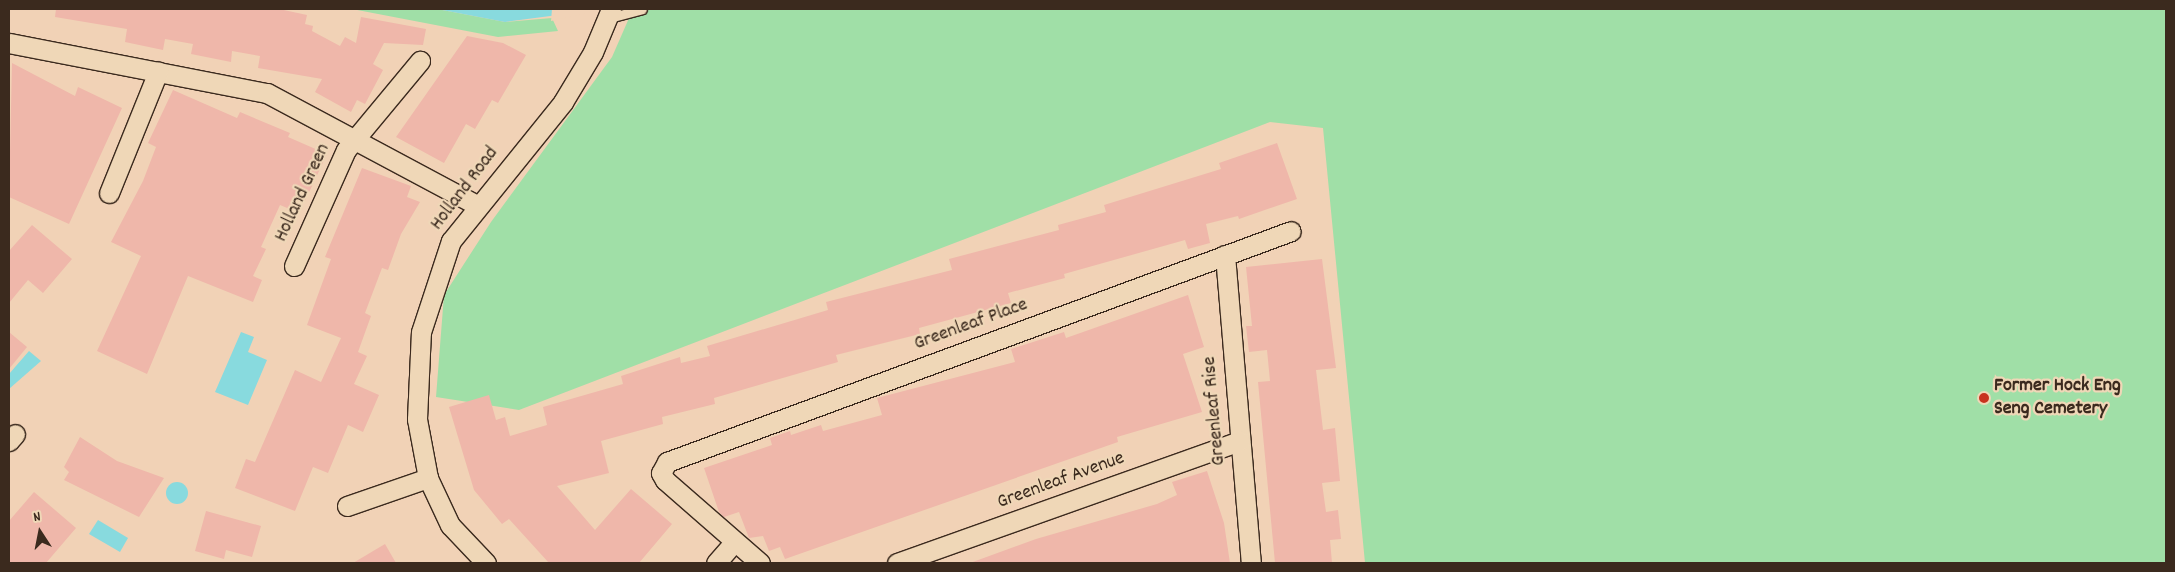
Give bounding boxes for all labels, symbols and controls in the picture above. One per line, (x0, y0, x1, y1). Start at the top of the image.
street label: Holland Green (270, 140, 336, 246)
street label: Holland Road (426, 142, 504, 236)
street label: Greenleaf Place (911, 293, 1031, 357)
street label: Greenleaf Rise (1198, 355, 1232, 467)
place label: Former Hock Eng Seng Cemetery (1994, 374, 2121, 421)
marker: Former Hock Eng Seng Cemetery (1978, 392, 1990, 404)
street label: Greenleaf Avenue (994, 447, 1128, 515)
north arrow (15, 507, 65, 557)
text: N (32, 507, 42, 528)

